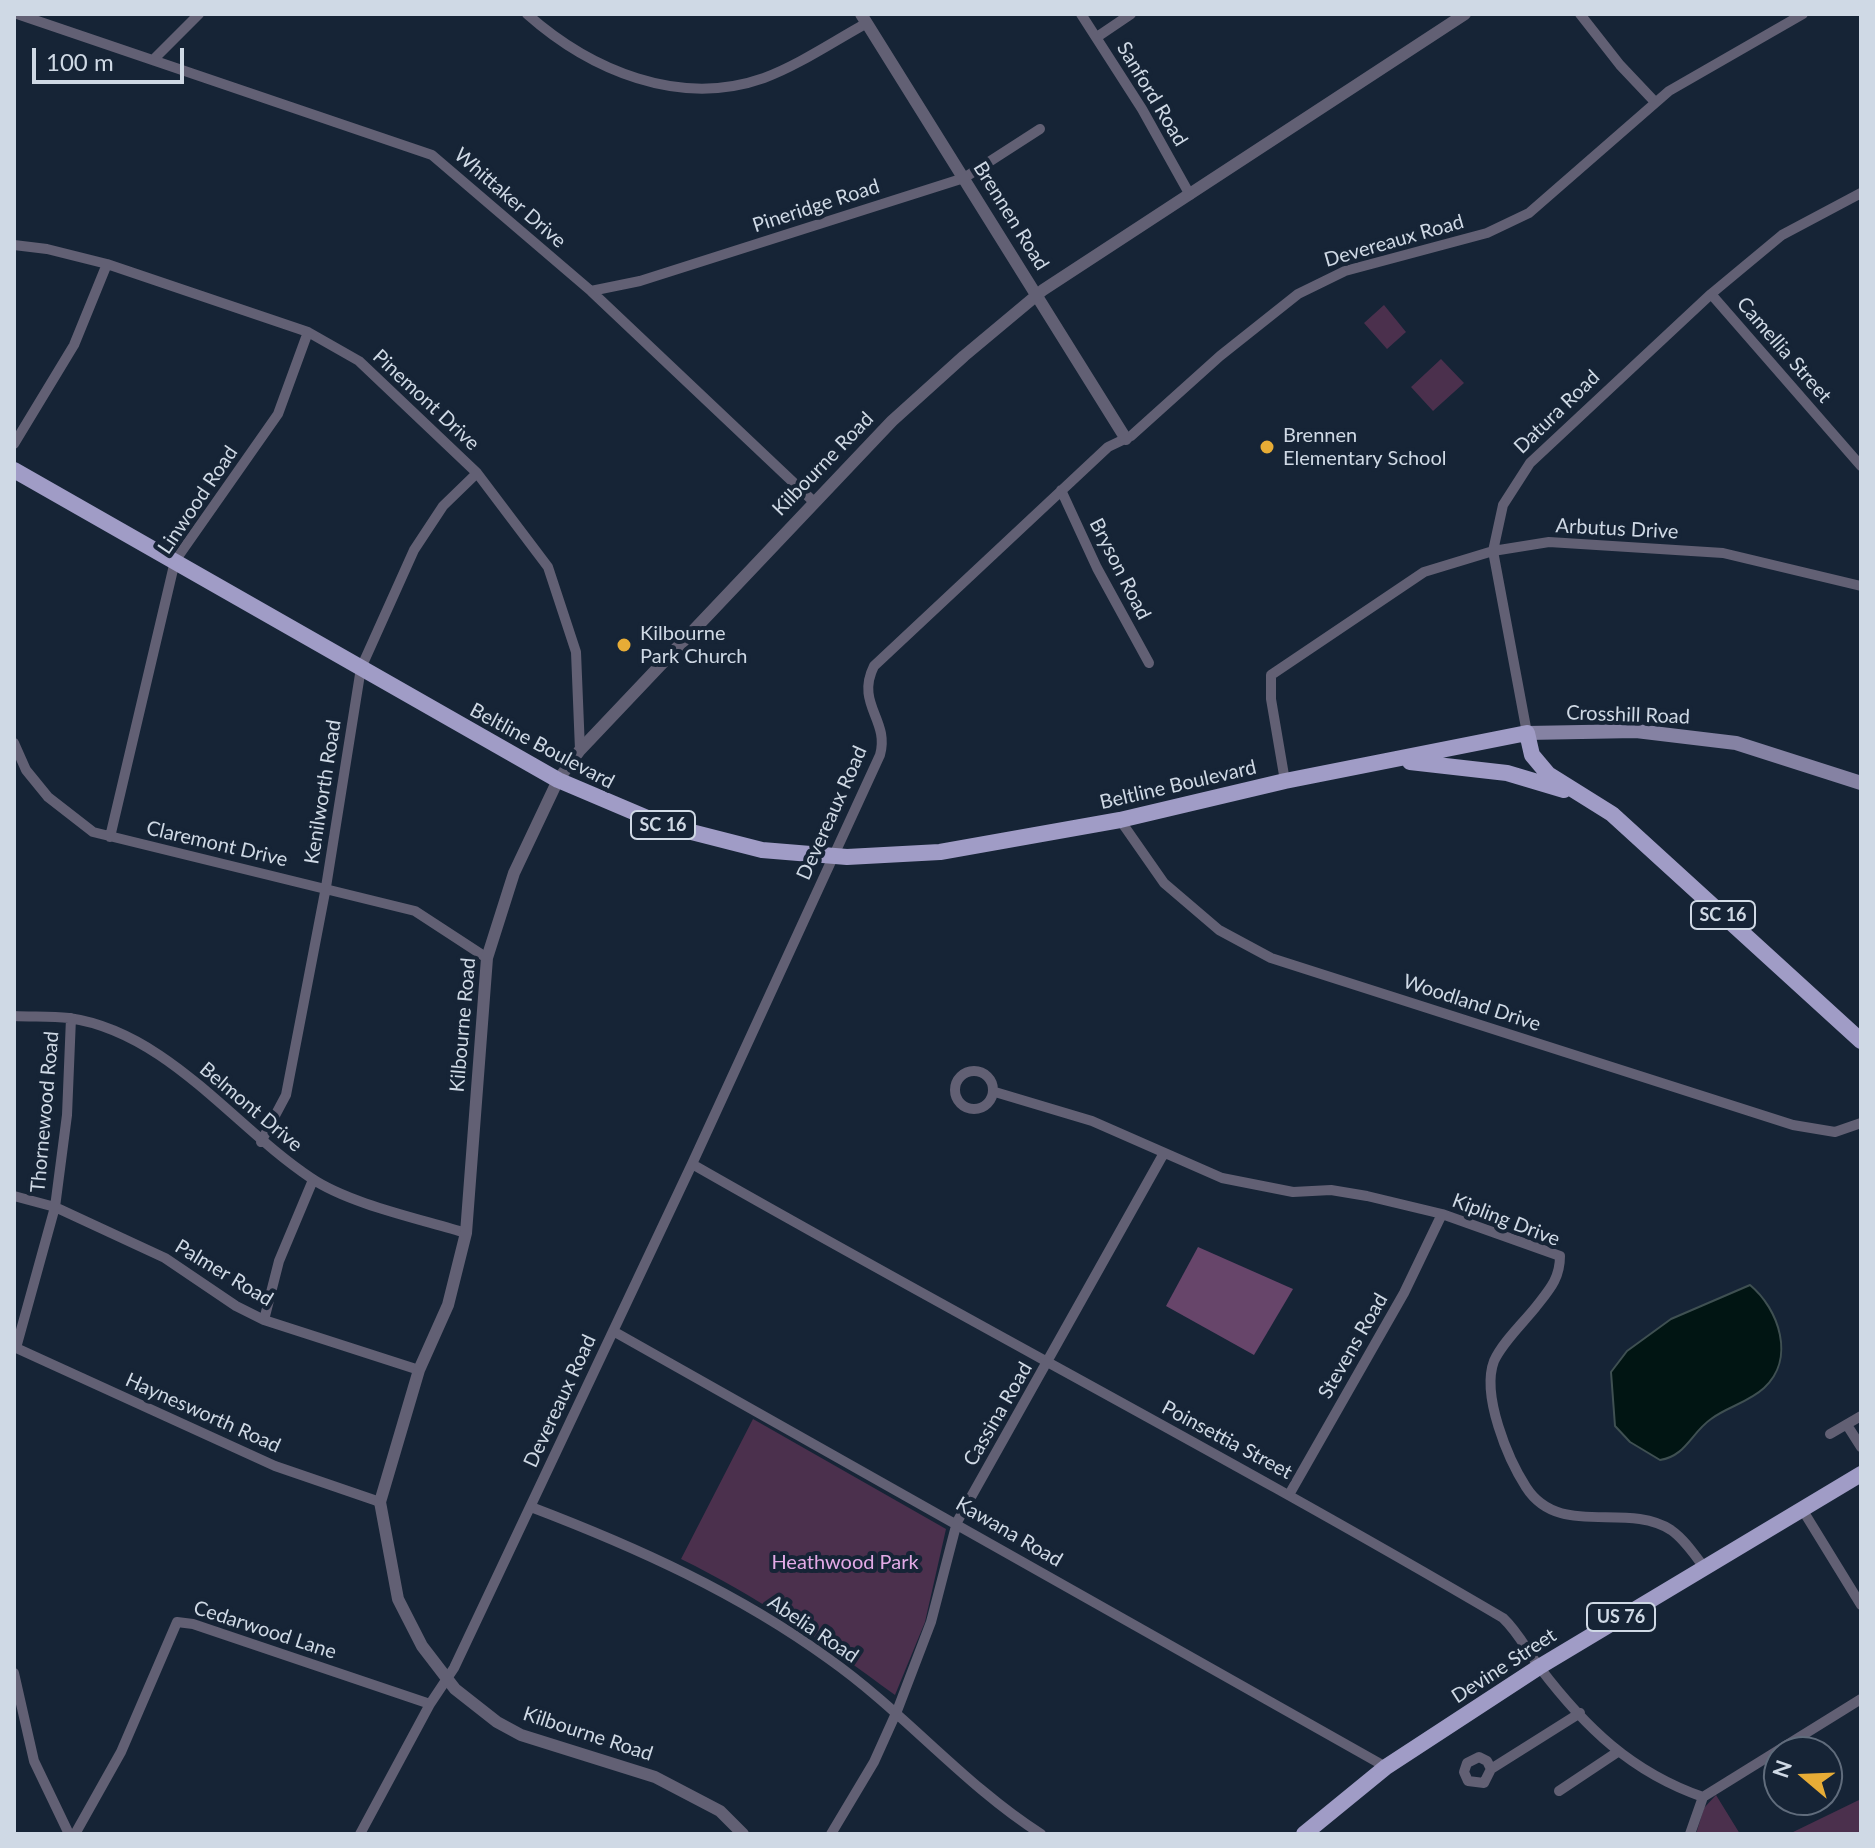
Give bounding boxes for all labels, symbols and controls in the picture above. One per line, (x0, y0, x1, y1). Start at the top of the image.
scale bar (36, 32, 188, 82)
street label: Sanford Road (1112, 38, 1192, 150)
text: 100 m (46, 47, 114, 76)
street label: Whittaker Drive (449, 143, 571, 253)
street label: Brennen Road (968, 157, 1054, 275)
street label: Pineridge Road (750, 174, 882, 238)
street label: Devereaux Road (1321, 210, 1467, 272)
street label: Camellia Street (1732, 292, 1836, 408)
street label: Pinemont Drive (368, 344, 484, 456)
street label: Datura Road (1509, 365, 1605, 459)
street label: Kilbourne Road (767, 407, 879, 521)
place label: Brennen Elementary School (1283, 424, 1446, 471)
marker: Brennen Elementary School (1258, 438, 1276, 456)
street label: Linwood Road (153, 441, 243, 559)
street label: Bryson Road (1084, 514, 1156, 624)
street label: Arbutus Drive (1555, 514, 1679, 544)
place label: Kilbourne Park Church (640, 622, 747, 669)
marker: Kilbourne Park Church (615, 636, 633, 654)
street label: Beltline Boulevard (466, 698, 618, 794)
street label: Crosshill Road (1566, 701, 1690, 729)
street label: Kenilworth Road (300, 718, 346, 866)
street label: Devereaux Road (792, 742, 872, 884)
street label: Beltline Boulevard (1097, 755, 1259, 815)
road number: SC 16 (631, 811, 695, 839)
street label: Claremont Drive (144, 816, 290, 872)
road number: SC 16 (1691, 901, 1755, 929)
street label: Kilbourne Road (445, 957, 481, 1093)
street label: Woodland Drive (1400, 969, 1544, 1037)
street label: Thornewood Road (26, 1030, 64, 1194)
street label: Belmont Drive (195, 1057, 307, 1157)
street label: Kipling Drive (1449, 1189, 1563, 1251)
street label: Palmer Road (171, 1234, 277, 1312)
street label: Stevens Road (1313, 1289, 1393, 1403)
street label: Devereaux Road (519, 1331, 601, 1471)
street label: Cassina Road (959, 1358, 1037, 1470)
street label: Haynesworth Road (122, 1368, 284, 1458)
street label: Poinsettia Street (1158, 1396, 1296, 1484)
street label: Kawana Road (951, 1492, 1067, 1572)
park label: Heathwood Park (771, 1551, 919, 1575)
street label: Abelia Road (763, 1590, 863, 1668)
street label: Cedarwood Lane (191, 1596, 339, 1664)
road number: US 76 (1587, 1603, 1655, 1631)
street label: Devine Street (1447, 1623, 1561, 1709)
street label: Kilbourne Road (520, 1702, 656, 1766)
north arrow (1763, 1736, 1843, 1816)
text: N (1766, 1756, 1797, 1781)

